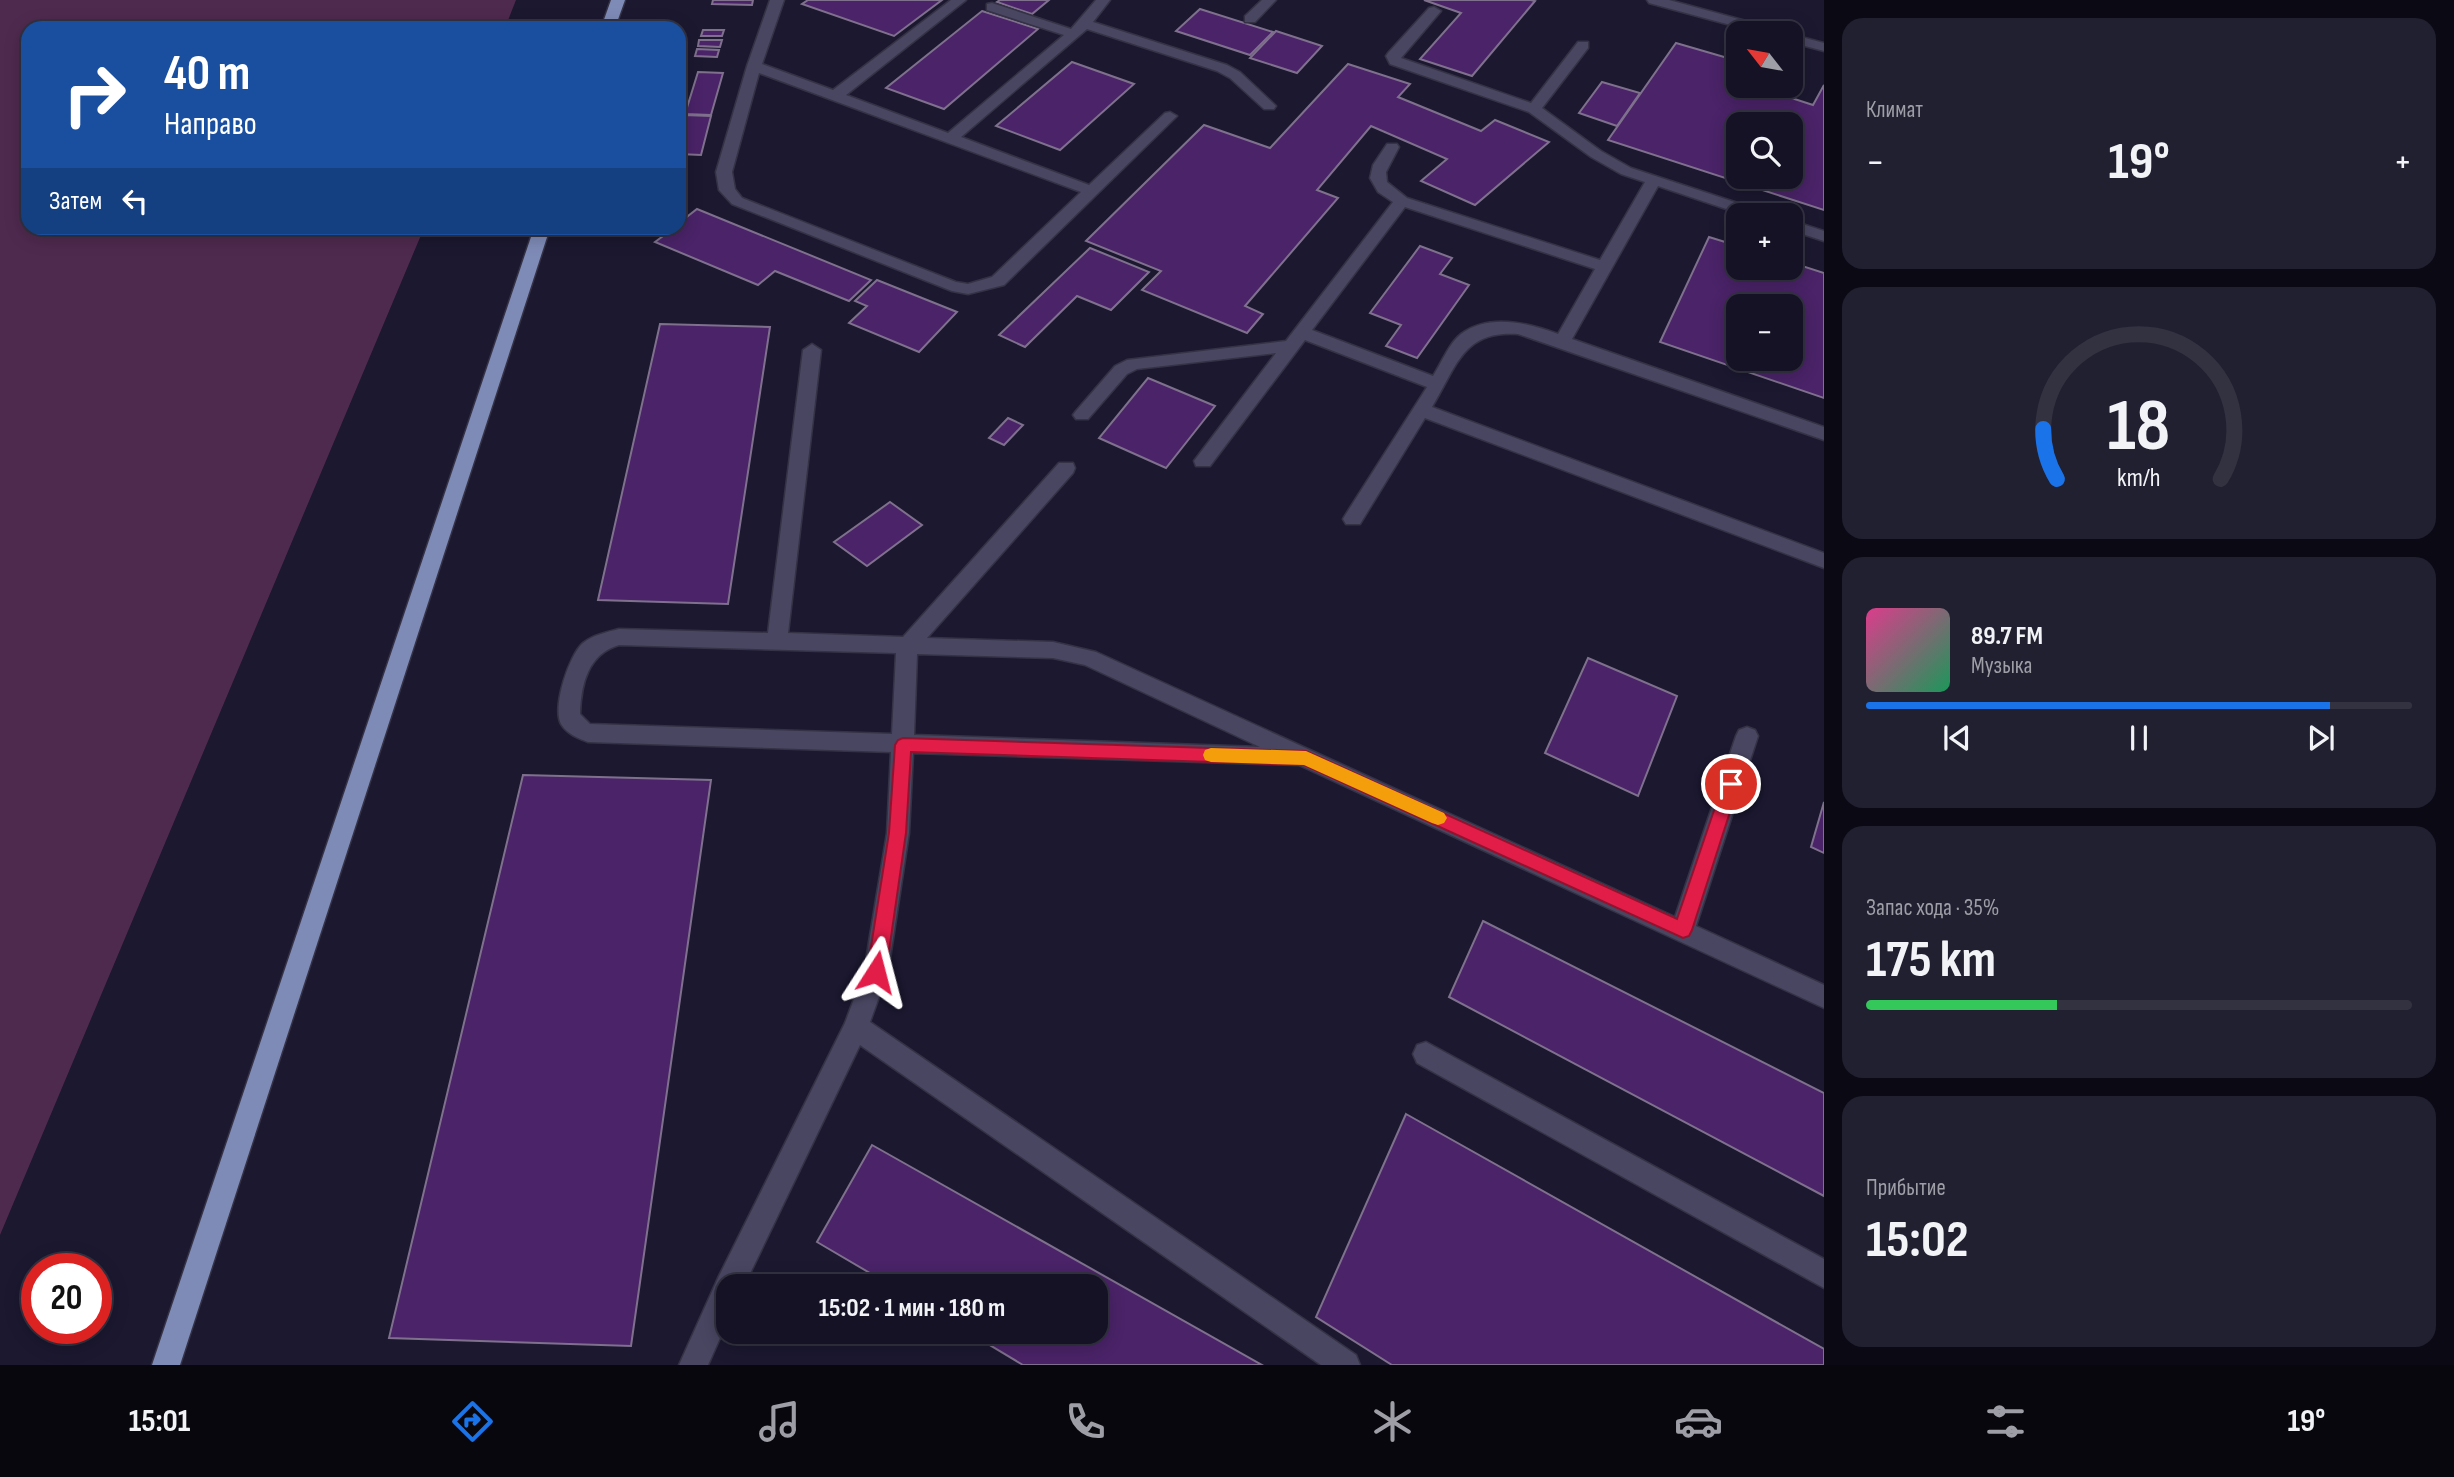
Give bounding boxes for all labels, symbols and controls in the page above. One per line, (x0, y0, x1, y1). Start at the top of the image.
north arrow (1726, 21, 1802, 98)
map controls (1726, 21, 1803, 371)
text: 40 m (164, 45, 250, 104)
icon: right (49, 49, 140, 140)
text: Климат (1866, 96, 1923, 124)
text: Направо (164, 105, 257, 144)
button: search (1726, 112, 1803, 189)
text: 19° (2108, 131, 2170, 194)
text: − (1866, 140, 1885, 185)
text: + (2393, 140, 2412, 185)
icon: left (116, 182, 154, 220)
text: Затем (49, 186, 102, 217)
button: + (1726, 203, 1803, 280)
button: − (1726, 294, 1803, 371)
text: 18 (2108, 384, 2170, 472)
text: km/h (2117, 463, 2161, 494)
text: 89.7 FM (1971, 621, 2043, 652)
text: Музыка (1971, 652, 2032, 680)
icon: previous (1938, 719, 1976, 757)
icon: pause (2120, 719, 2158, 757)
icon: next (2302, 719, 2340, 757)
pin (1701, 754, 1761, 814)
icon: arrive (1712, 765, 1750, 803)
text: Запас хода · 35% (1866, 894, 1999, 922)
text: 175 km (1866, 929, 1996, 992)
position arrow (839, 935, 913, 1009)
text: Прибытие (1866, 1174, 1946, 1202)
text: 15:02 (1866, 1209, 1969, 1272)
speed limit sign: 20 (21, 1253, 112, 1344)
text: 15:02 · 1 мин · 180 m (819, 1293, 1005, 1324)
icon: directions (448, 1397, 497, 1446)
icon: music (755, 1397, 804, 1446)
icon: phone (1061, 1397, 1110, 1446)
icon: climate (1368, 1397, 1417, 1446)
icon: car (1674, 1397, 1723, 1446)
icon: filters (1981, 1397, 2030, 1446)
text: 15:01 (129, 1402, 190, 1441)
text: 19° (2287, 1402, 2325, 1441)

